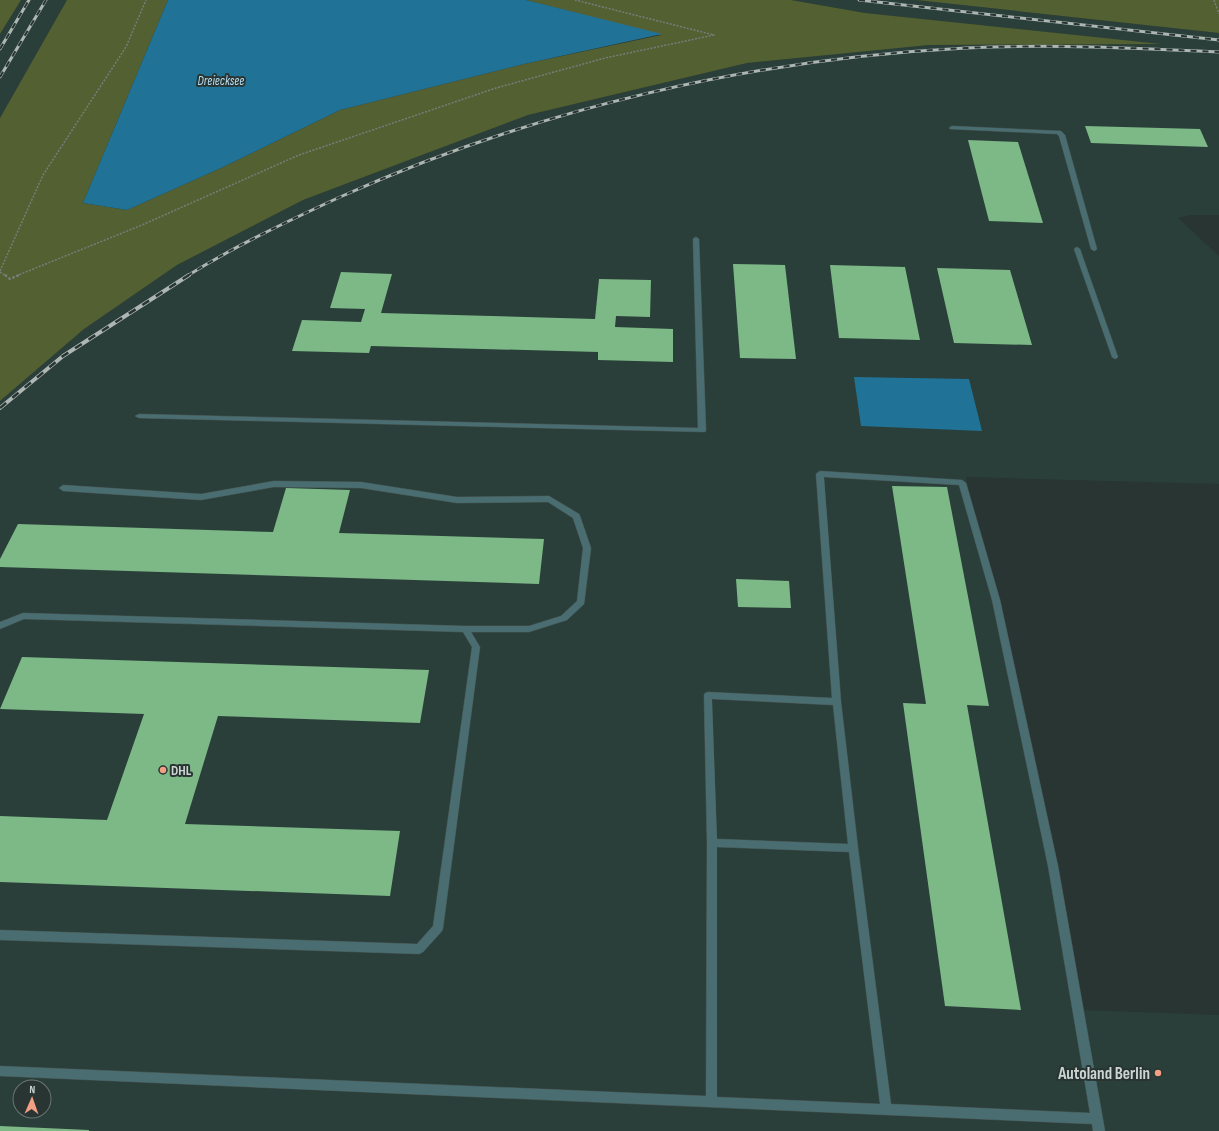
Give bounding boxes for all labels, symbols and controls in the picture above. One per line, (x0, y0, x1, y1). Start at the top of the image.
water label: Dreiecksee (198, 73, 244, 89)
place label: DHL (171, 762, 192, 779)
marker: DHL (158, 765, 168, 775)
place label: Autoland Berlin (1057, 1064, 1150, 1084)
marker: Autoland Berlin (1153, 1068, 1163, 1078)
north arrow (12, 1079, 52, 1119)
text: N (29, 1083, 36, 1096)

